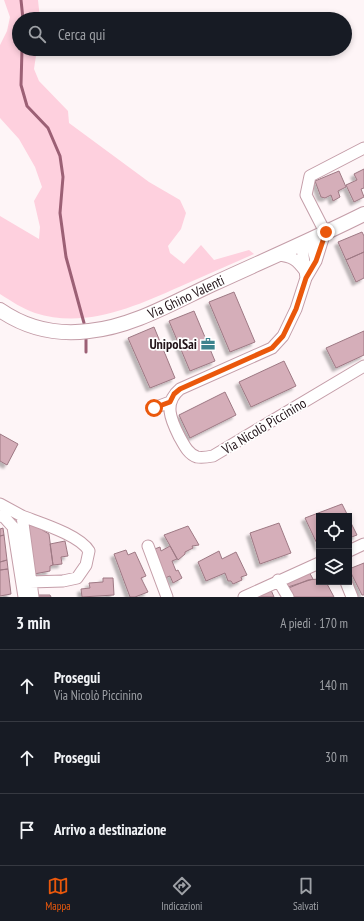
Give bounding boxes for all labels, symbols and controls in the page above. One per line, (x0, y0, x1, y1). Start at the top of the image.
search box (12, 12, 352, 56)
icon: search (26, 23, 48, 45)
text: Cerca qui (58, 25, 106, 44)
route end (317, 223, 335, 241)
street label: Via Ghino Valenti (144, 271, 227, 323)
place label: UnipolSai (149, 335, 197, 353)
office icon: UnipolSai (200, 336, 216, 352)
street label: Via Nicolò Piccinino (218, 394, 309, 459)
route start (145, 399, 163, 417)
map controls (316, 513, 352, 585)
button: locate (316, 513, 352, 549)
button: layers (316, 549, 352, 585)
text: 3 min (16, 612, 50, 634)
text: A piedi · 170 m (280, 615, 348, 632)
text: Prosegui (54, 668, 100, 687)
icon: ahead (16, 675, 38, 697)
text: 140 m (319, 677, 348, 694)
text: Via Nicolò Piccinino (54, 687, 142, 704)
icon: ahead (16, 747, 38, 769)
text: Prosegui (54, 748, 100, 767)
text: 30 m (325, 749, 348, 766)
icon: arrive (16, 819, 38, 841)
text: Arrivo a destinazione (54, 820, 167, 839)
tab: Mappa (45, 875, 71, 913)
tab: Indicazioni (161, 875, 202, 913)
tab: Salvati (293, 875, 319, 913)

